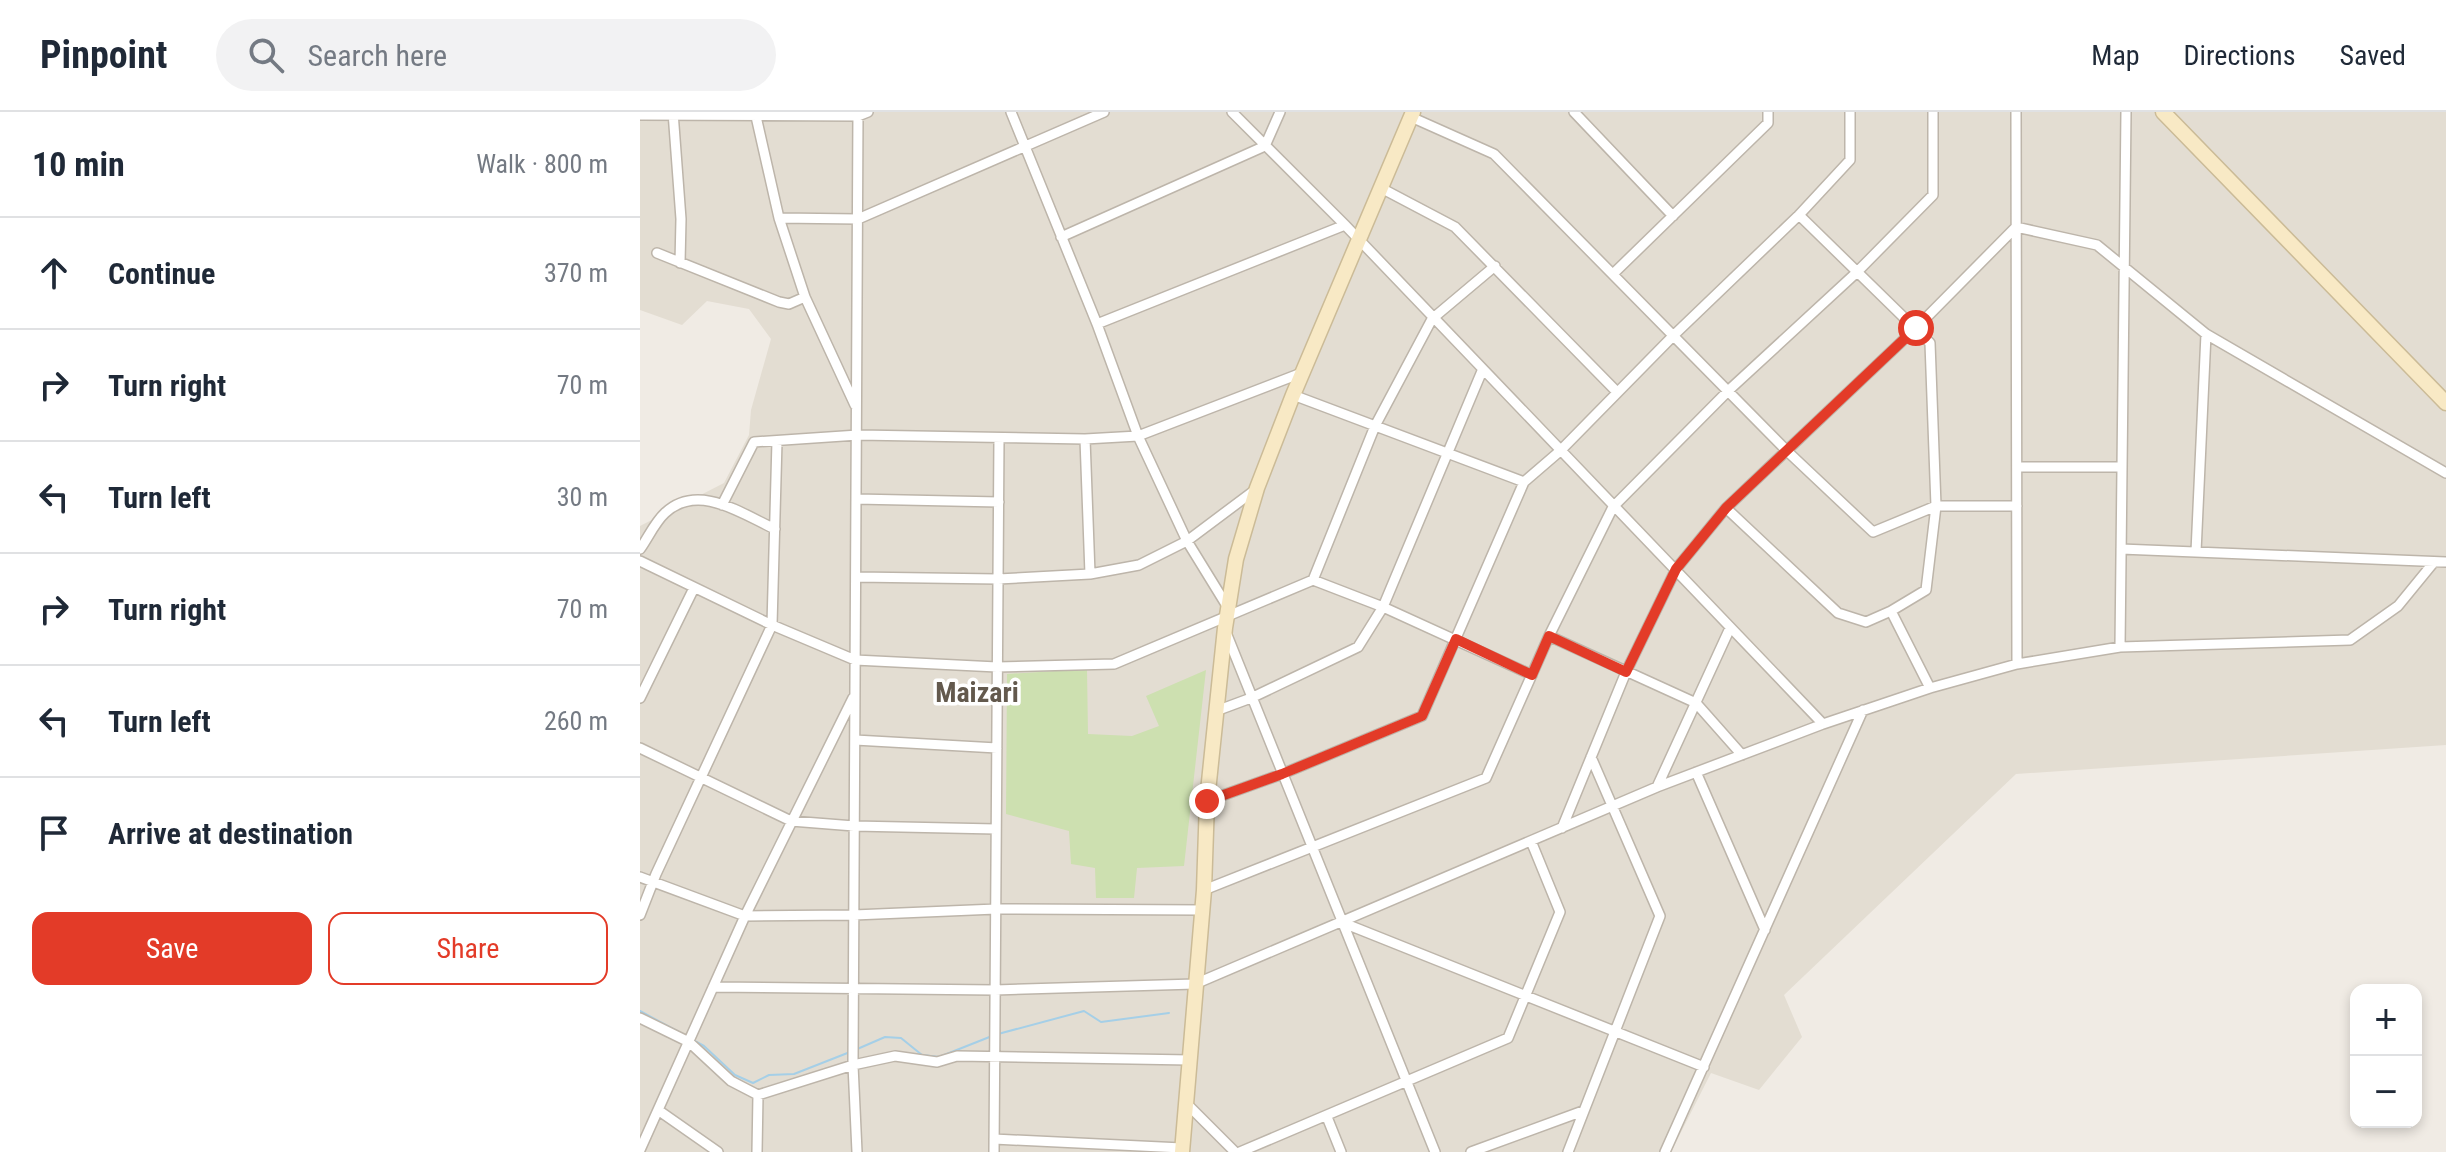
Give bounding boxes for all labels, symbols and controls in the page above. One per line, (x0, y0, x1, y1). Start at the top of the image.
search box (216, 19, 776, 91)
text: Pinpoint (40, 33, 168, 77)
icon: search (244, 33, 288, 77)
text: Search here (308, 38, 447, 73)
text: Map (2091, 39, 2140, 72)
text: Directions (2184, 39, 2295, 72)
text: Saved (2339, 39, 2406, 72)
text: 10 min (32, 144, 125, 184)
text: Walk · 800 m (476, 149, 608, 179)
icon: ahead (32, 251, 76, 295)
text: Continue (108, 256, 215, 291)
text: 370 m (544, 258, 608, 288)
route start (1898, 310, 1934, 346)
icon: right (32, 363, 76, 407)
text: Turn right (108, 368, 226, 403)
text: 70 m (557, 370, 608, 400)
icon: left (32, 475, 76, 519)
text: Turn left (108, 480, 211, 515)
text: 30 m (557, 482, 608, 512)
icon: right (32, 587, 76, 631)
text: Turn right (108, 592, 226, 627)
text: 70 m (557, 594, 608, 624)
district label: Maizari (935, 676, 1019, 709)
icon: left (32, 699, 76, 743)
text: Turn left (108, 704, 211, 739)
text: 260 m (544, 706, 608, 736)
route end (1189, 783, 1225, 819)
icon: arrive (32, 811, 76, 855)
text: Arrive at destination (108, 816, 353, 851)
button: Save (32, 912, 312, 985)
button: Share (328, 912, 608, 985)
map controls (2350, 984, 2422, 1128)
button: + (2350, 984, 2422, 1056)
button: − (2350, 1056, 2422, 1128)

